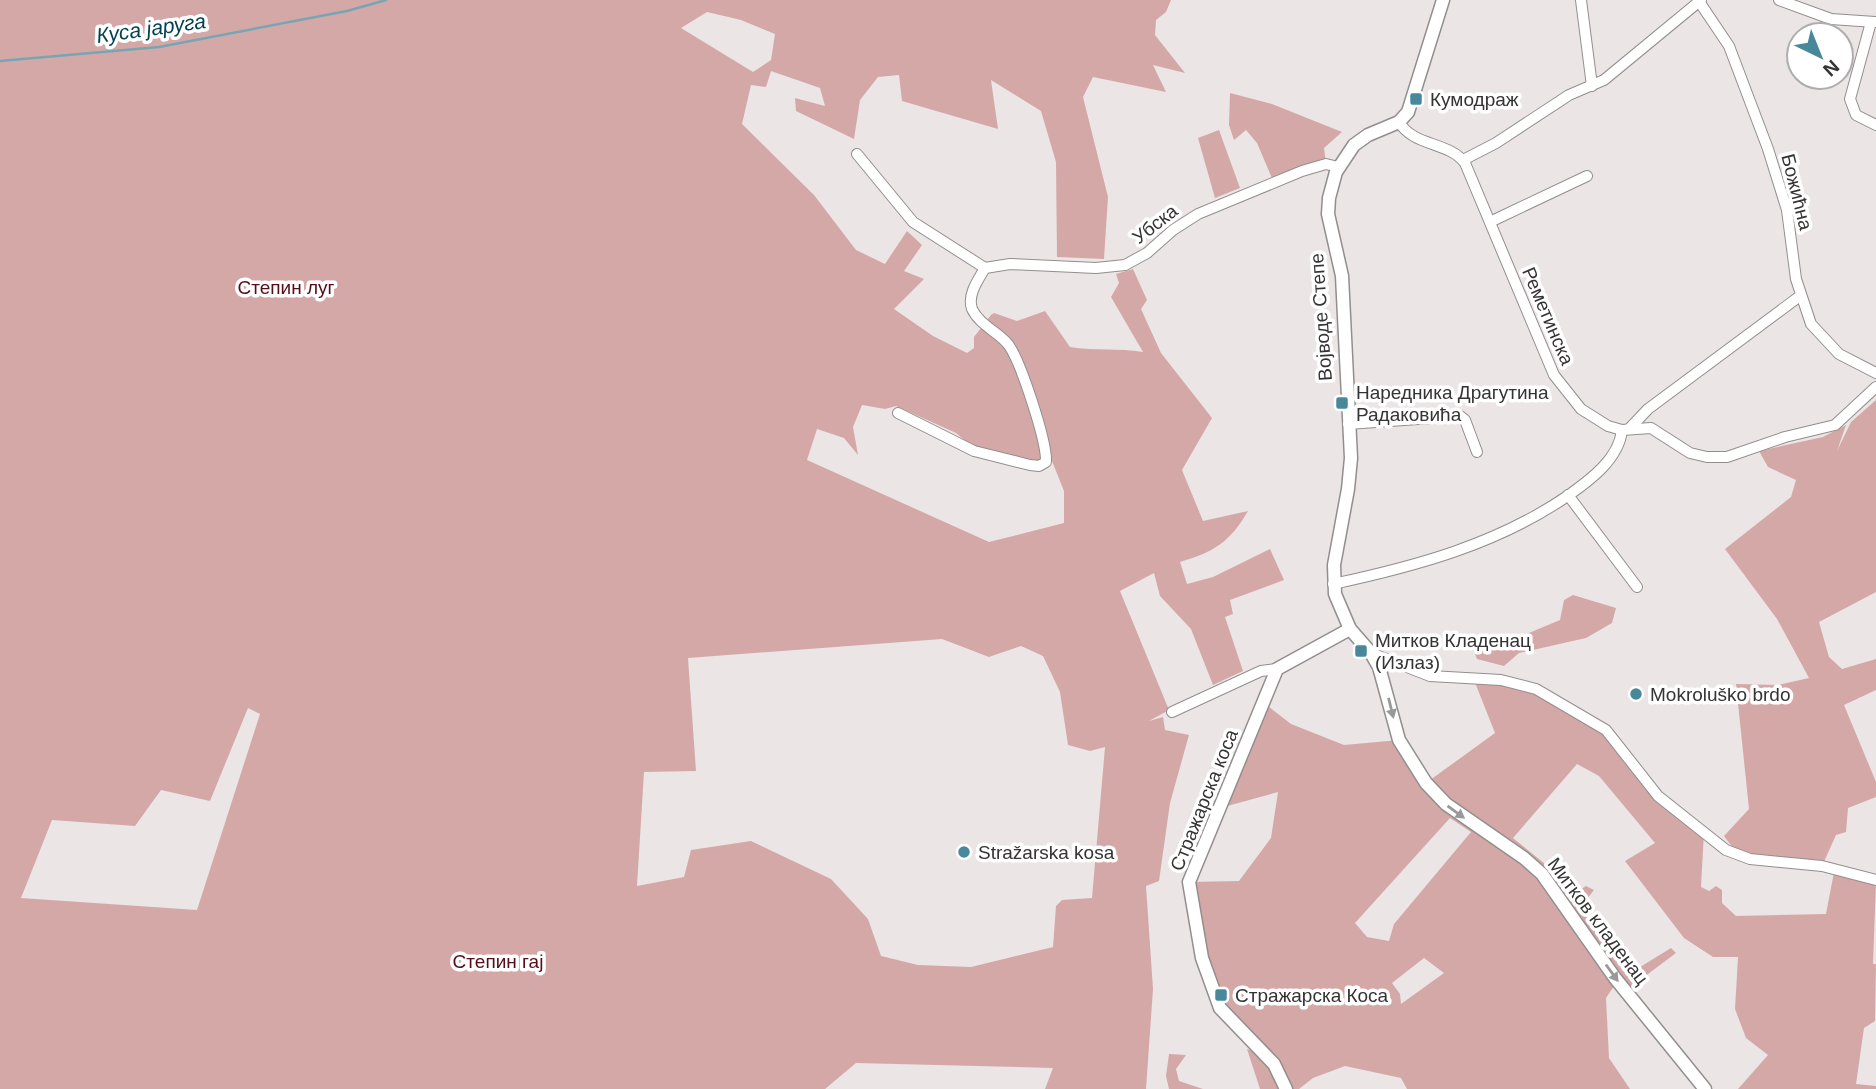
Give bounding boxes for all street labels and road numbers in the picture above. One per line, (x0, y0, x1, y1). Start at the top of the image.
street label: Божићна (1777, 152, 1817, 233)
street label: Убска (1128, 200, 1182, 248)
street label: Војводе Степе (1306, 252, 1336, 382)
street label: Реметинска (1518, 264, 1578, 368)
street label: Стражарска коса (1166, 726, 1242, 874)
street label: Митков кладенац (1543, 853, 1653, 989)

